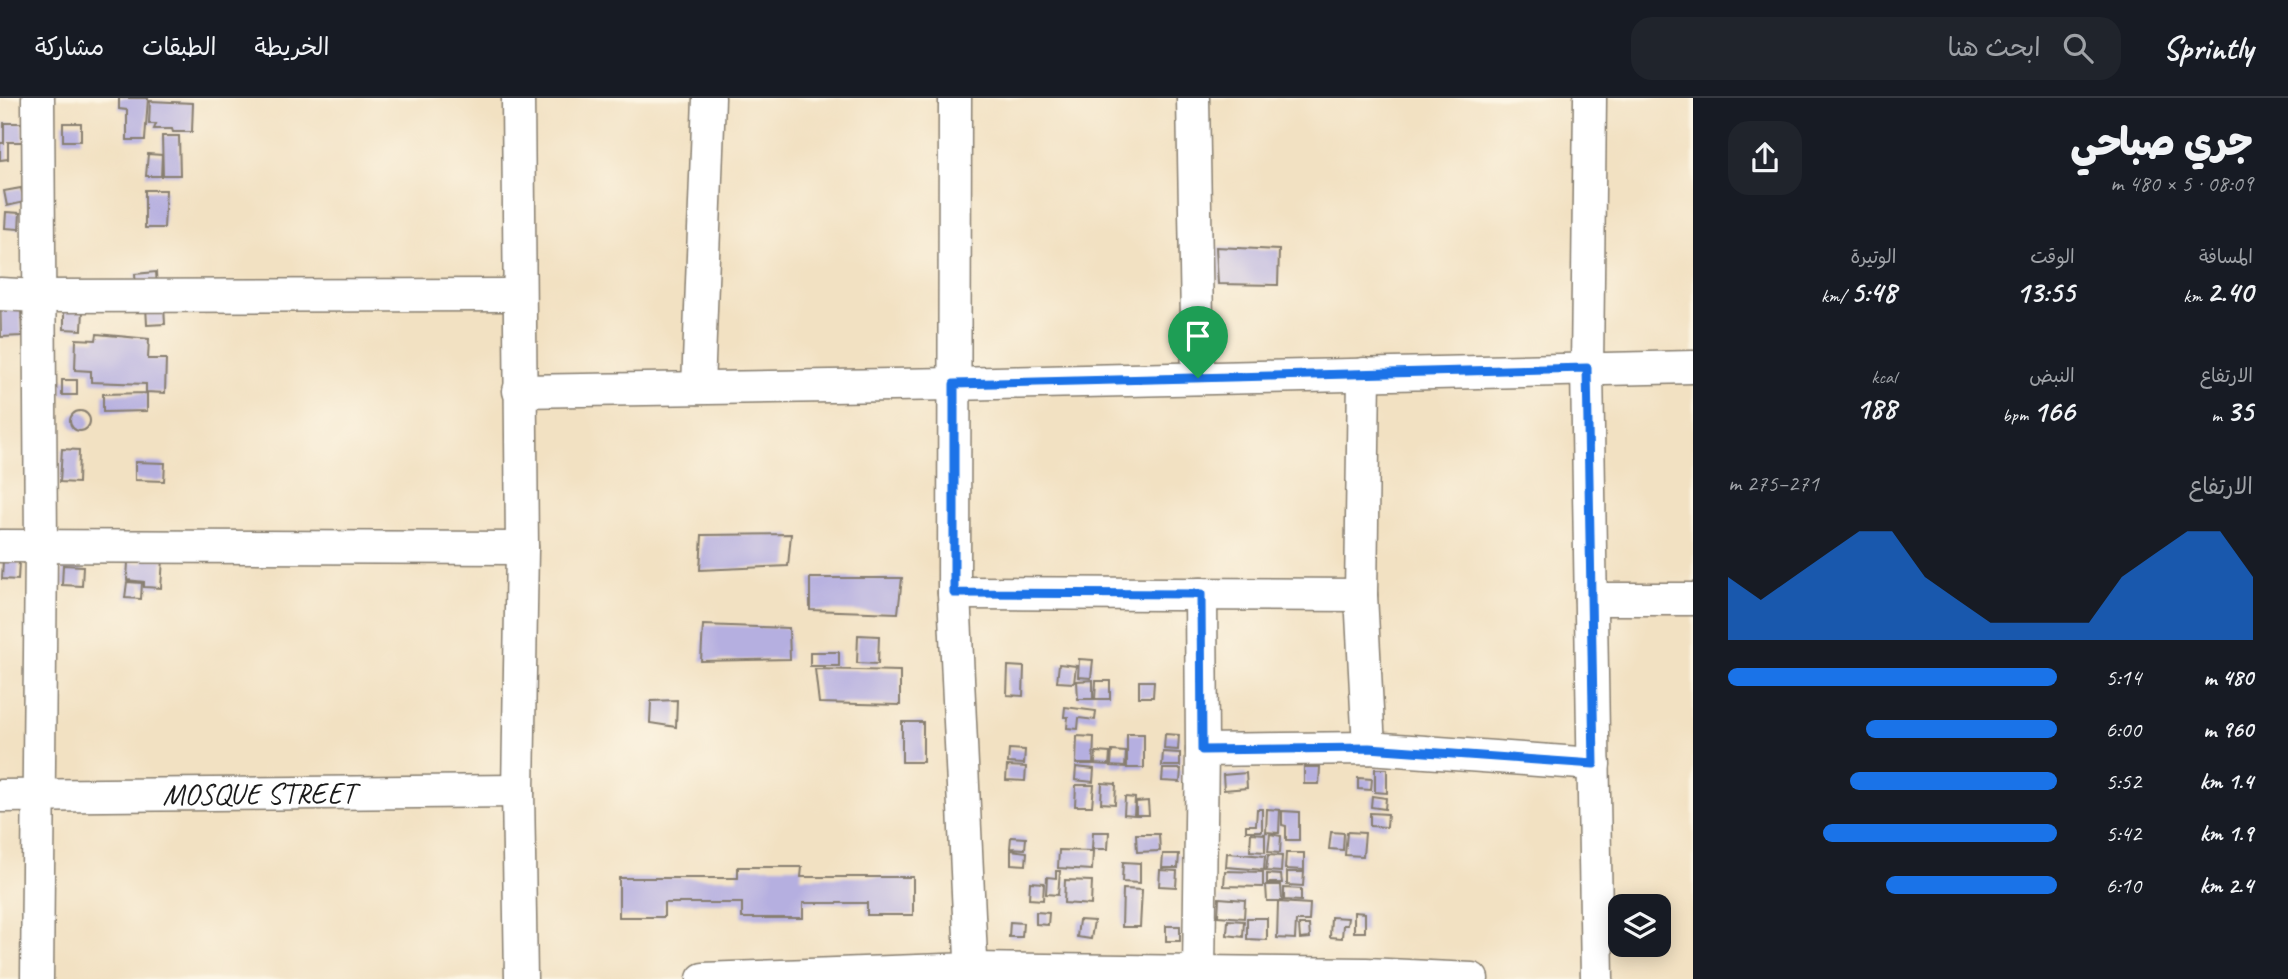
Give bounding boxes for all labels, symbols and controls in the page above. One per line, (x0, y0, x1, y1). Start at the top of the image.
search box (1631, 17, 2121, 80)
text: Sprintly (2163, 27, 2253, 69)
icon: search (2059, 29, 2097, 67)
text: ابحث هنا (1947, 31, 2041, 64)
text: مشاركة (35, 32, 104, 62)
text: الطبقات (142, 32, 217, 62)
text: الخريطة (255, 32, 329, 62)
text: جري صباحي (2070, 119, 2253, 166)
button: share (1728, 121, 1802, 195)
text: 08:09 · 5 × 480 m (2110, 169, 2253, 198)
text: الوتيرة (1850, 245, 1896, 269)
text: الوقت (2030, 245, 2075, 269)
text: المسافة (2199, 245, 2253, 269)
text: 5:48 (1850, 273, 1896, 311)
text: 13:55 (2016, 273, 2075, 311)
text: 2.40 (2207, 273, 2253, 311)
text: /km (1821, 284, 1850, 308)
text: km (2183, 284, 2207, 308)
pin (1168, 306, 1228, 378)
icon: arrive (1179, 317, 1217, 355)
text: النبض (2029, 364, 2075, 388)
text: الارتفاع (2200, 364, 2253, 388)
text: kcal (1871, 365, 1896, 389)
text: 188 (1856, 389, 1896, 427)
text: 166 (2033, 392, 2075, 430)
text: 35 (2226, 392, 2253, 430)
text: bpm (2002, 403, 2033, 427)
text: m (2211, 403, 2226, 427)
text: 271–275 m (1728, 469, 1819, 498)
text: الارتفاع (2189, 472, 2253, 501)
text: 5:14 (2105, 663, 2141, 692)
text: 480 m (2203, 663, 2253, 692)
text: 6:00 (2105, 715, 2141, 744)
text: 960 m (2203, 715, 2253, 744)
text: 5:52 (2105, 767, 2141, 796)
text: 1.4 km (2199, 767, 2253, 796)
street label: MOSQUE STREET (162, 774, 362, 813)
text: 5:42 (2105, 819, 2141, 848)
text: 1.9 km (2200, 819, 2253, 848)
text: 6:10 (2105, 871, 2141, 900)
text: 2.4 km (2199, 871, 2253, 900)
map controls (1608, 894, 1671, 957)
button: layers (1608, 894, 1671, 957)

